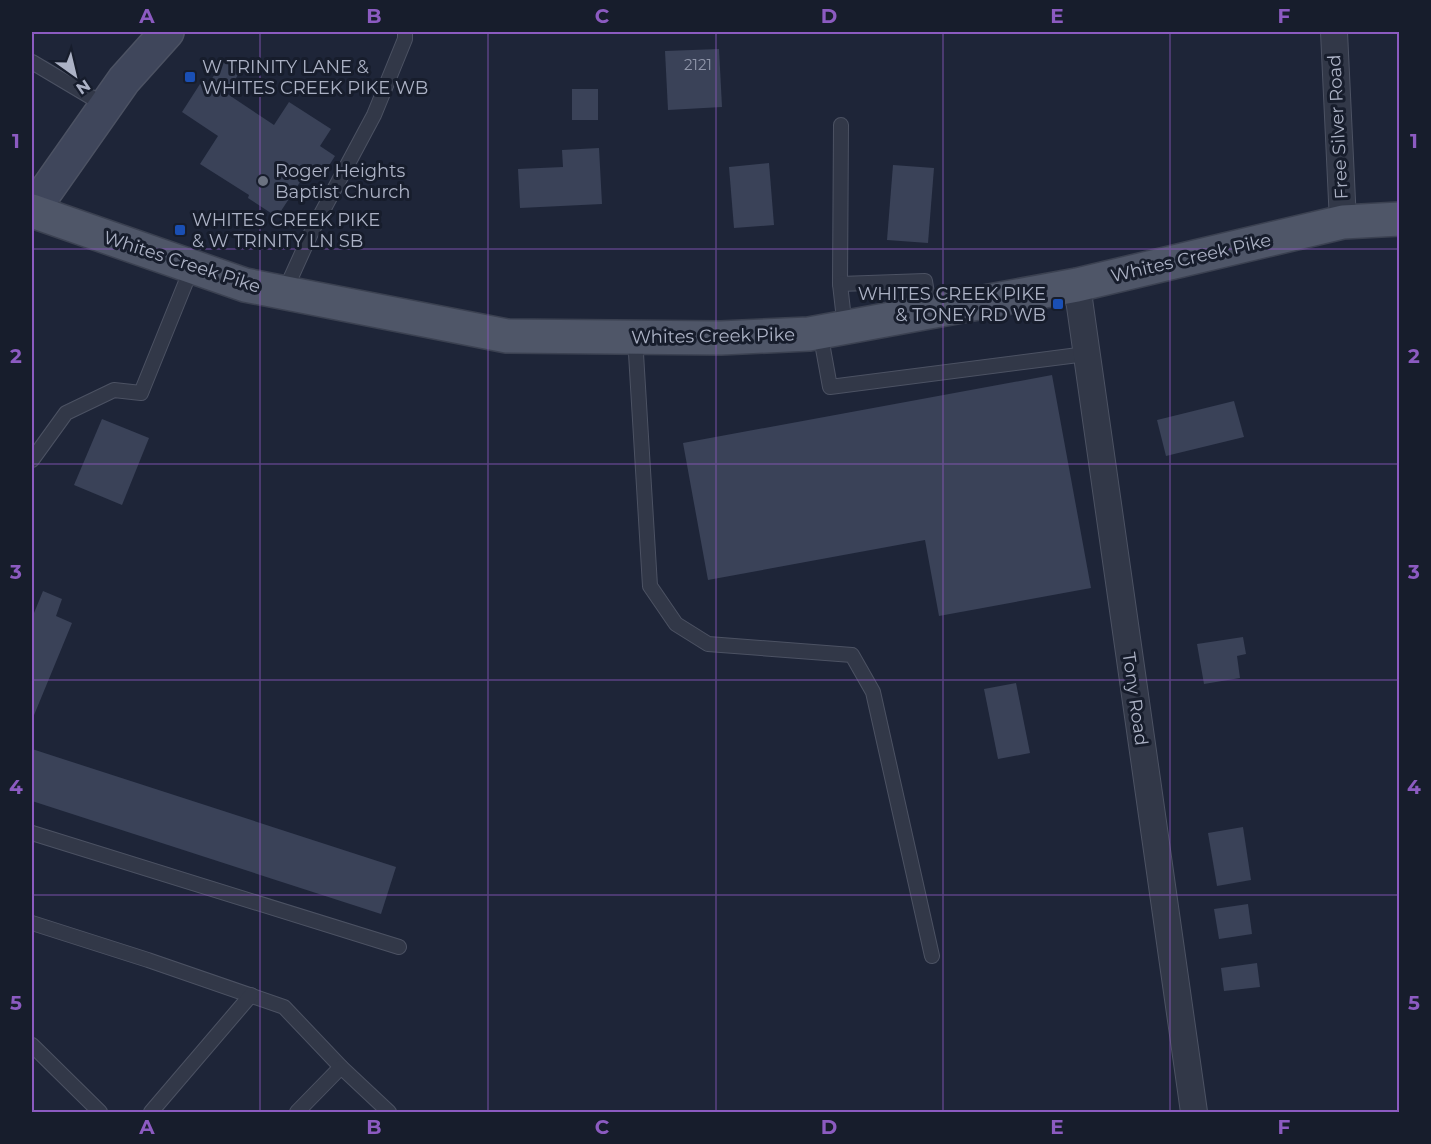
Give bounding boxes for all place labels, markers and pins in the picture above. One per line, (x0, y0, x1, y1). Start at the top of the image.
place label: W TRINITY LANE & WHITES CREEK PIKE WB (202, 56, 428, 99)
marker: W TRINITY LANE & WHITES CREEK PIKE WB (183, 70, 197, 84)
place label: Roger Heights Baptist Church (275, 160, 411, 203)
marker: Roger Heights Baptist Church (256, 174, 270, 188)
place label: WHITES CREEK PIKE & W TRINITY LN SB (192, 209, 380, 252)
marker: WHITES CREEK PIKE & W TRINITY LN SB (173, 223, 187, 237)
place label: WHITES CREEK PIKE & TONEY RD WB (858, 283, 1046, 326)
marker: WHITES CREEK PIKE & TONEY RD WB (1051, 297, 1065, 311)

